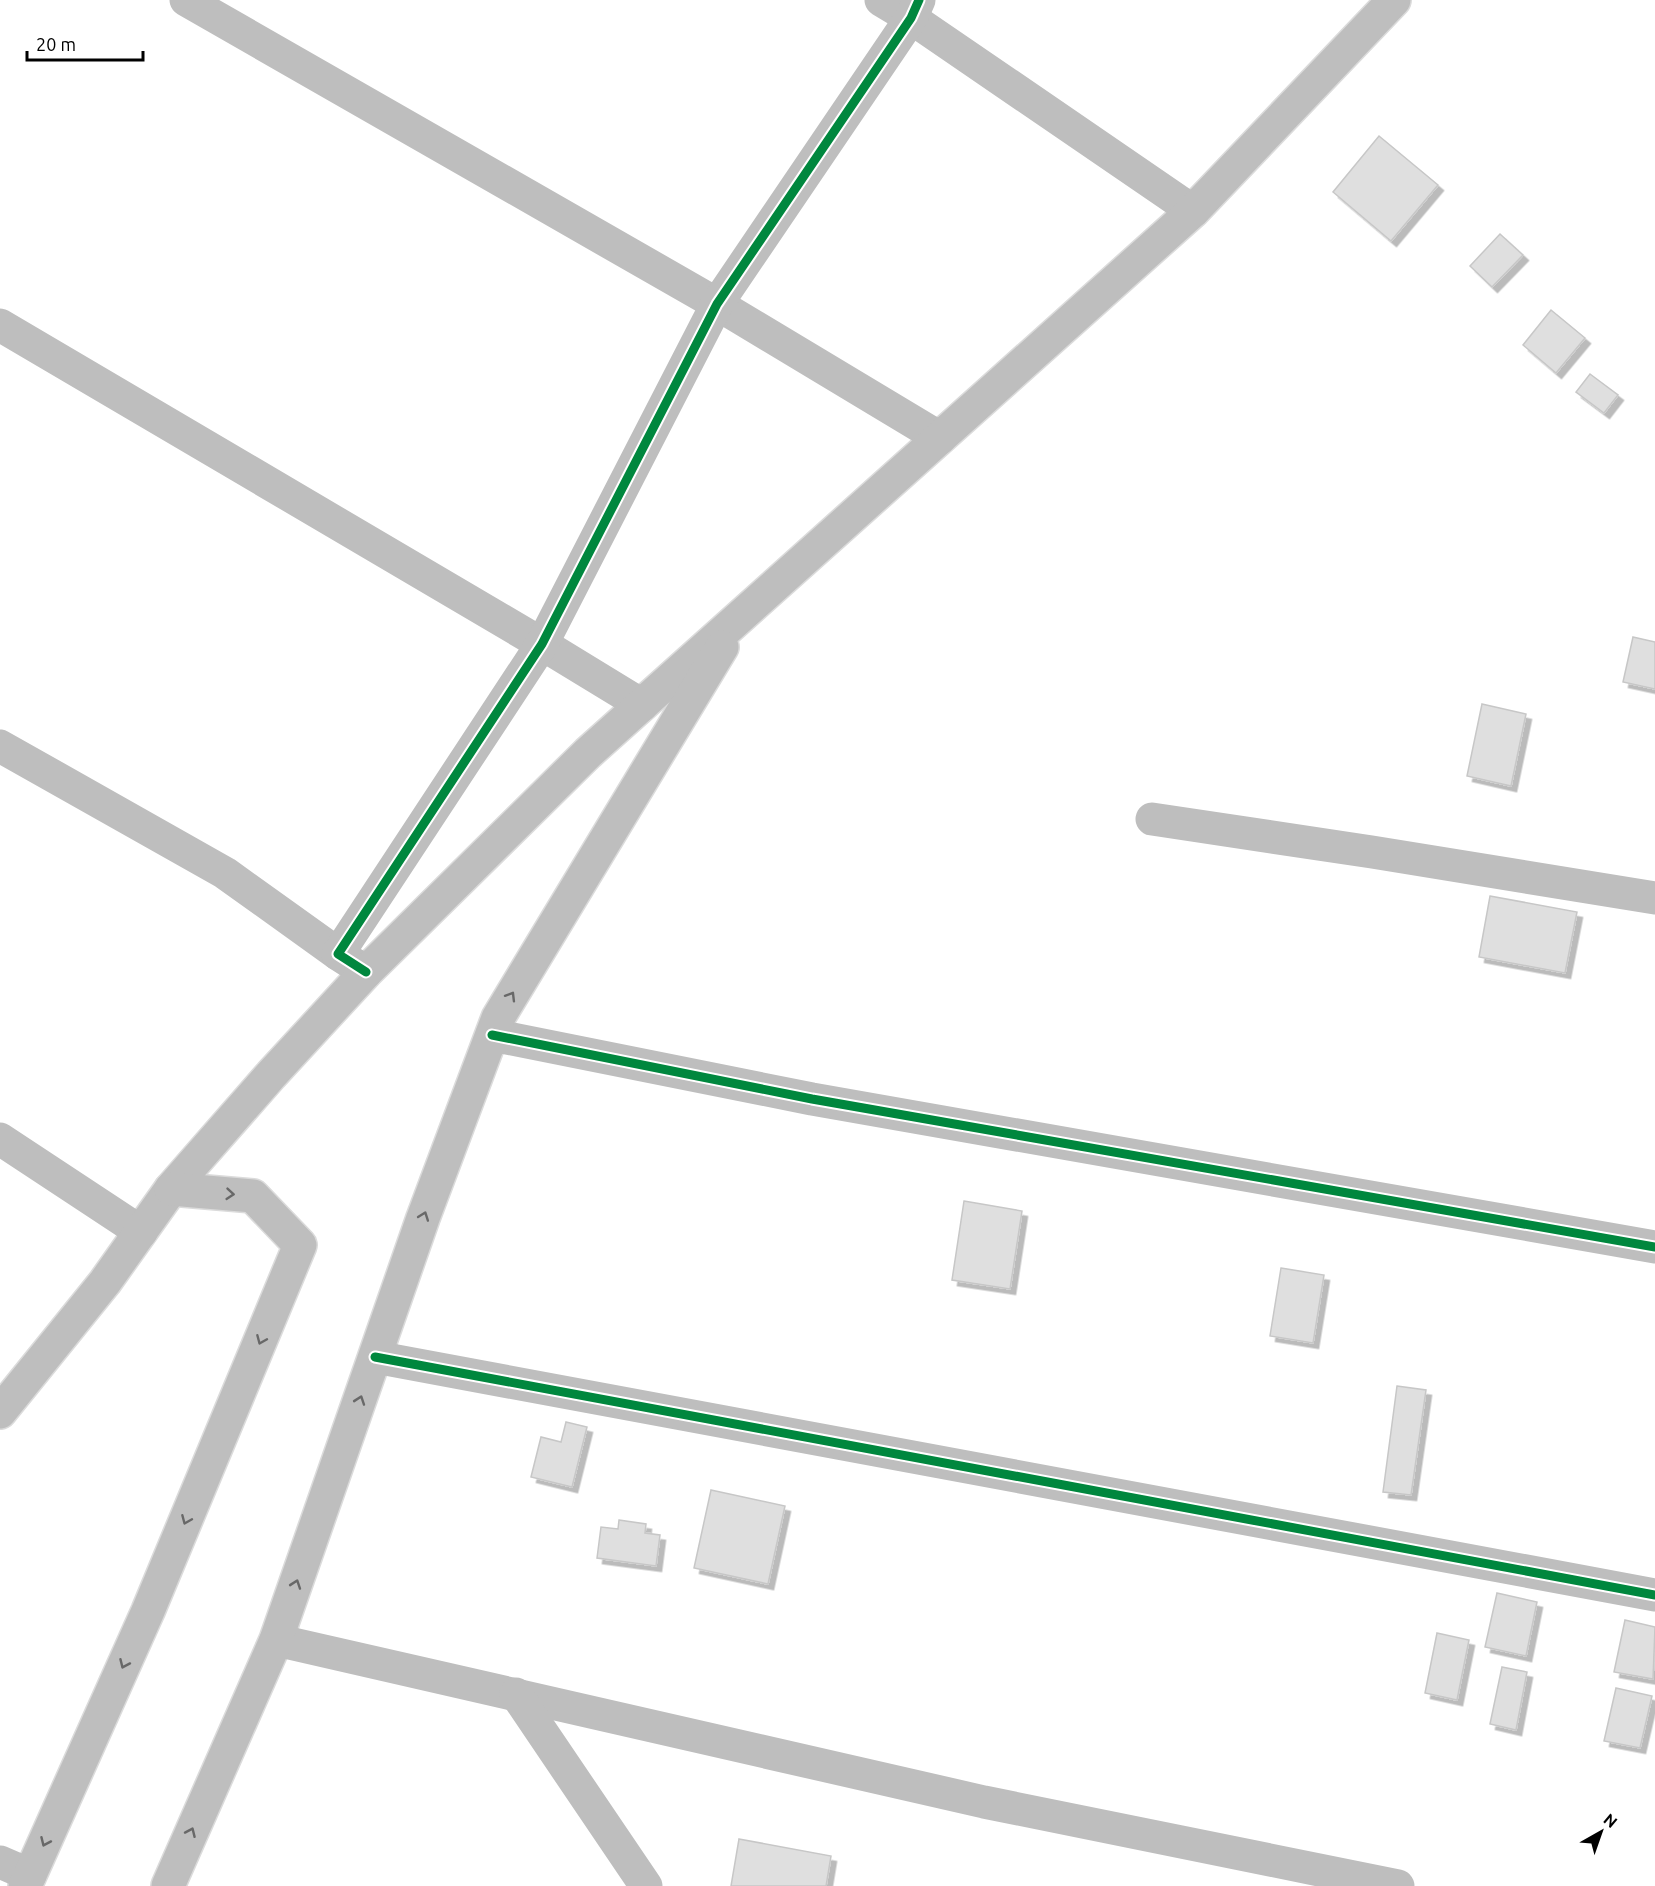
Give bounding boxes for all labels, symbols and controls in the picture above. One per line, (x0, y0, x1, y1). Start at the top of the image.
scale bar (27, 24, 142, 62)
text: 20 m (36, 34, 76, 54)
one-way arrow (504, 992, 516, 1002)
one-way arrow (225, 1187, 234, 1200)
one-way arrow (417, 1211, 429, 1222)
one-way arrow (256, 1334, 268, 1345)
one-way arrow (352, 1395, 365, 1406)
one-way arrow (181, 1514, 193, 1525)
one-way arrow (288, 1579, 301, 1590)
one-way arrow (120, 1658, 132, 1669)
north arrow (1571, 1802, 1631, 1862)
text: N (1600, 1810, 1621, 1831)
one-way arrow (184, 1828, 196, 1839)
one-way arrow (40, 1836, 52, 1847)

